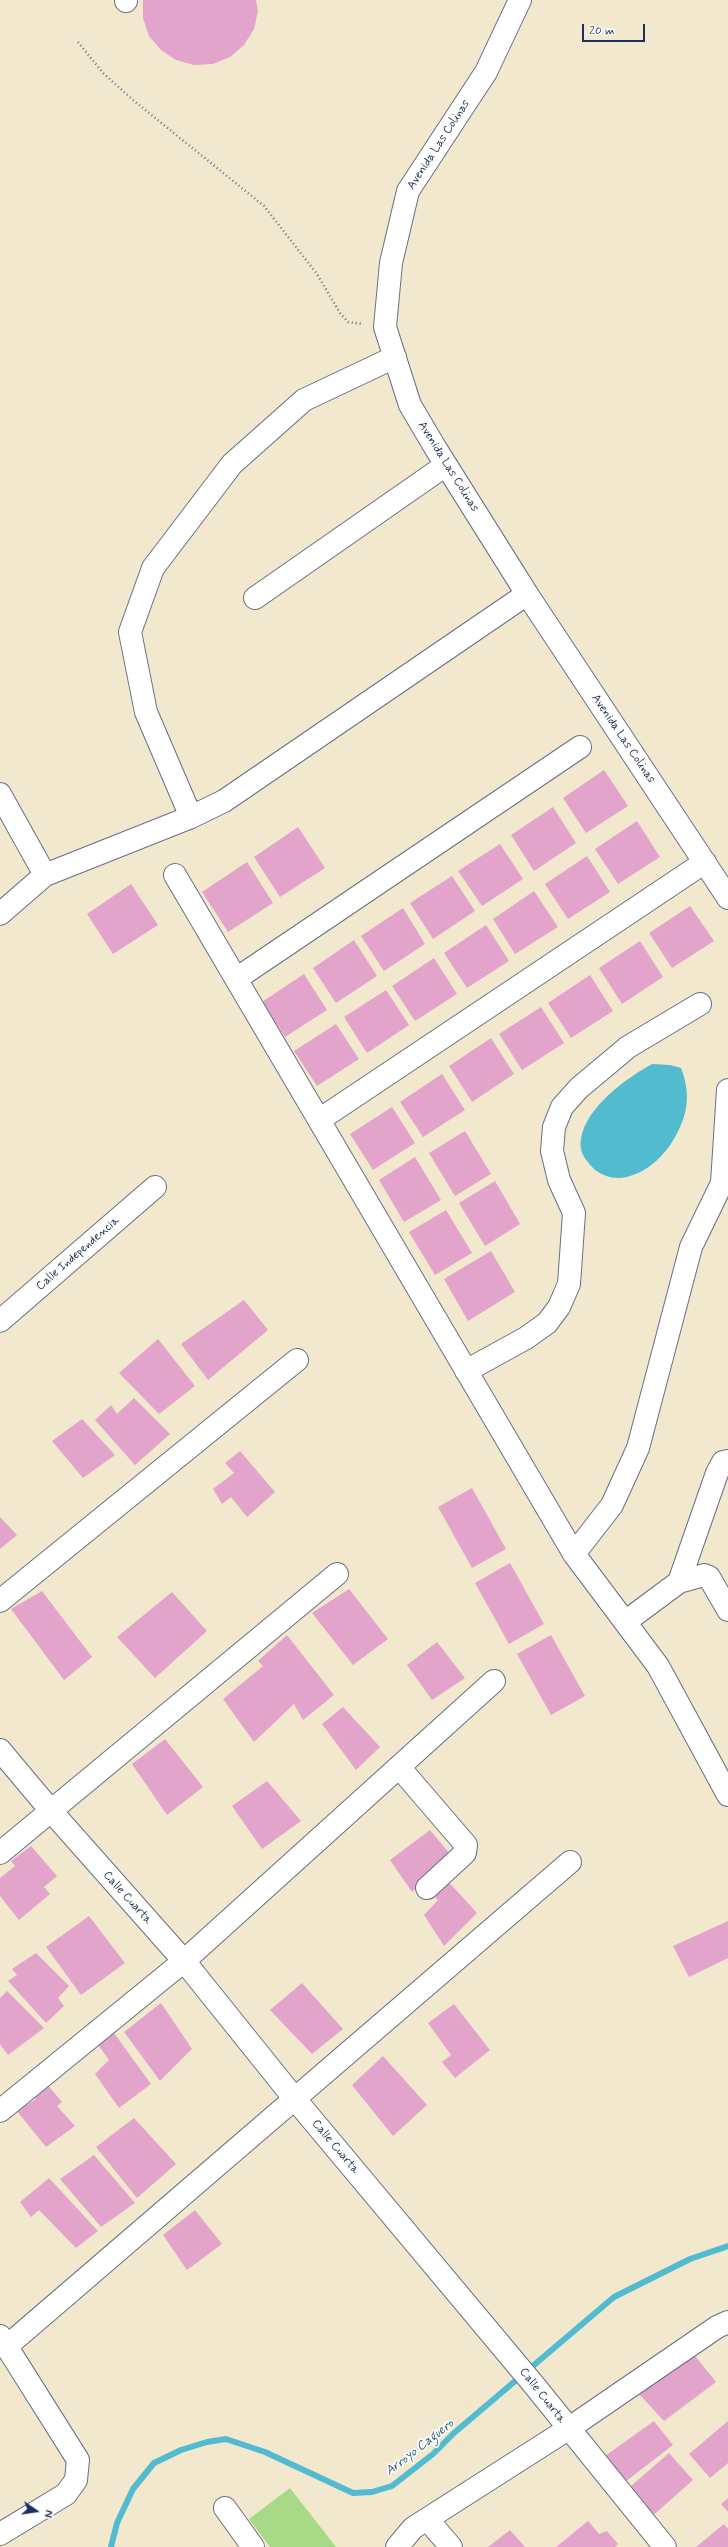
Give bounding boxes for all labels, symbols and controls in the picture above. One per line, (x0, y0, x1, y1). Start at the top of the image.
scale bar (584, 16, 647, 42)
text: 20 m (589, 23, 615, 39)
street label: Avenida Las Colinas (405, 98, 473, 192)
street label: Avenida Las Colinas (414, 419, 482, 515)
street label: Avenida Las Colinas (588, 692, 658, 786)
street label: Calle Independencia (34, 1214, 122, 1294)
street label: Calle Cuarta (99, 1868, 155, 1928)
street label: Calle Cuarta (308, 2117, 362, 2177)
street label: Calle Cuarta (516, 2365, 568, 2427)
water label: Arroyo Caguero (383, 2416, 457, 2480)
north arrow (16, 2491, 56, 2531)
text: N (40, 2509, 55, 2519)

